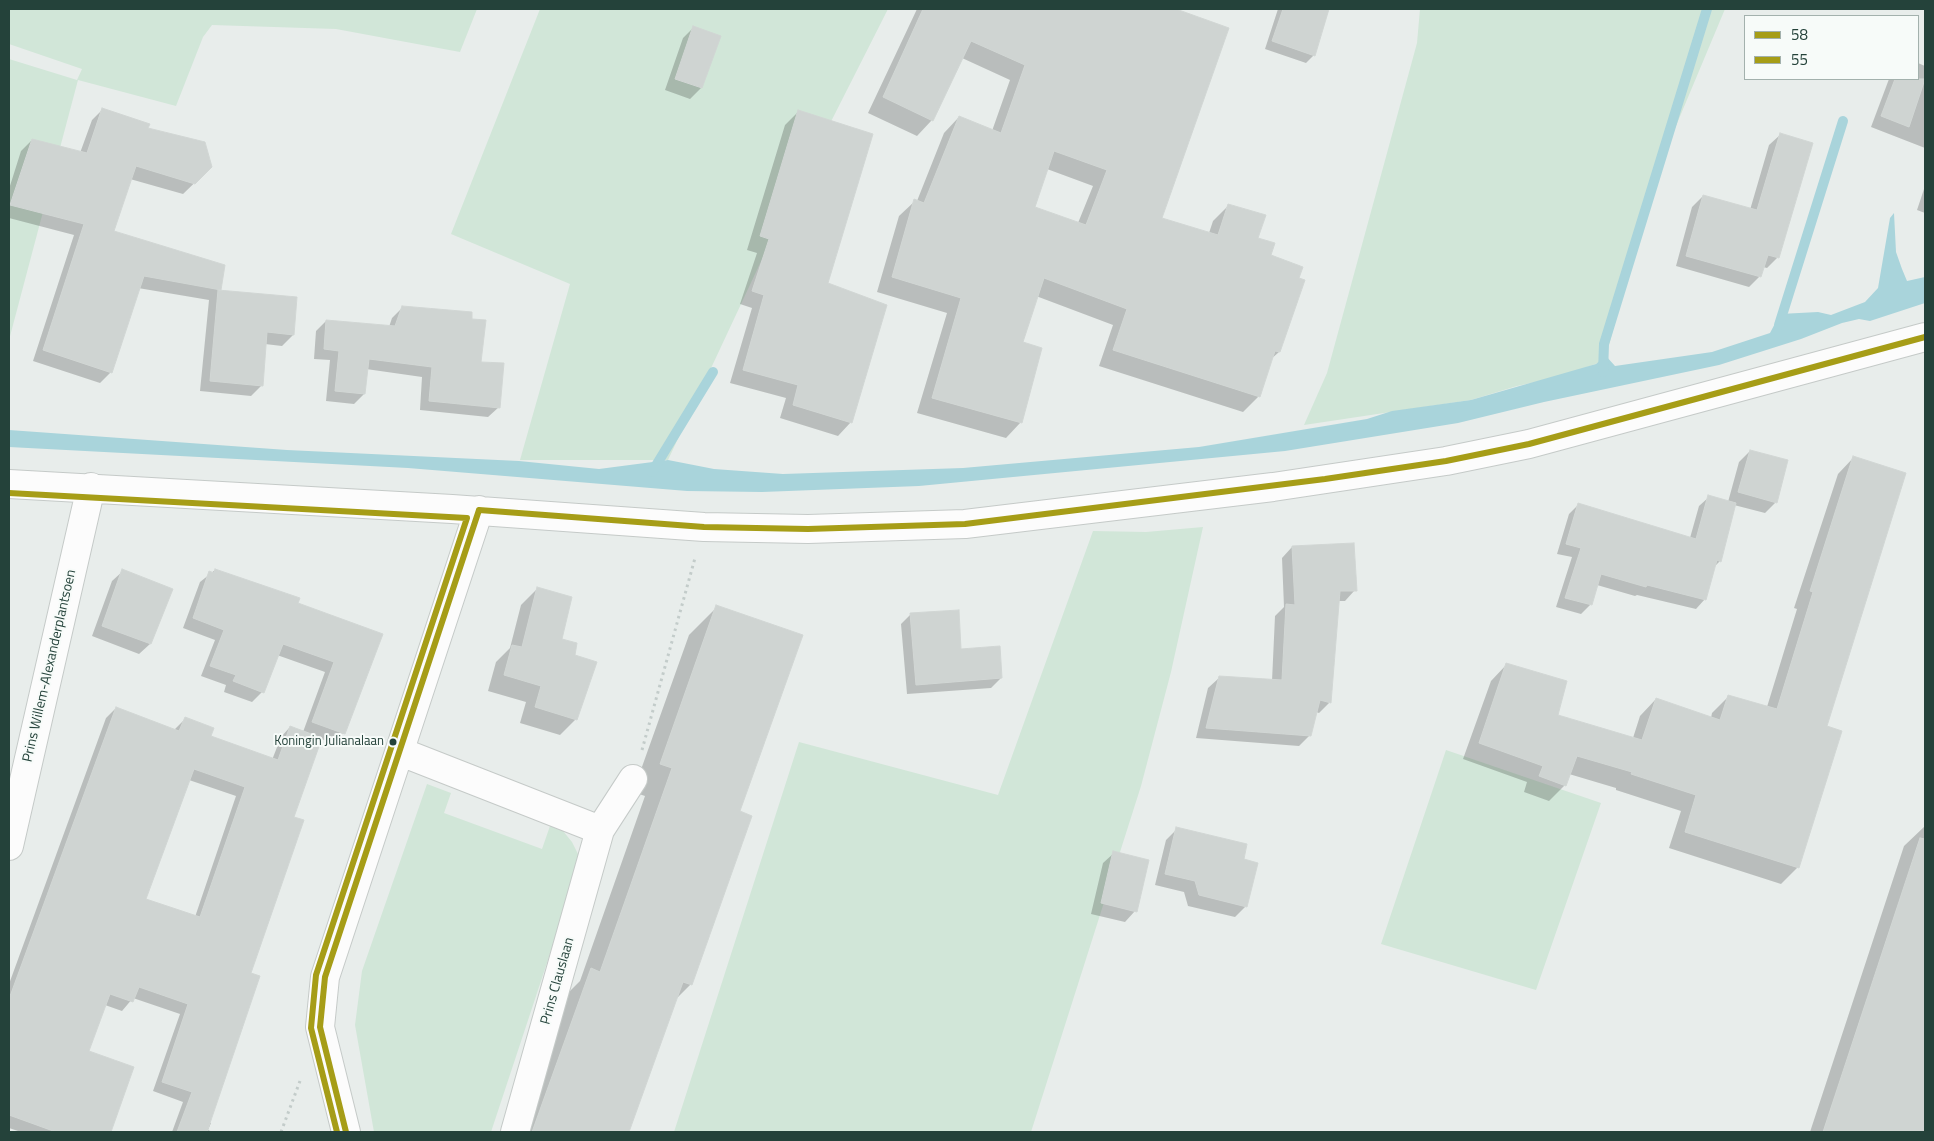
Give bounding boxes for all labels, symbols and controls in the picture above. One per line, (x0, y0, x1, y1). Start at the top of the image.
legend (1744, 15, 1919, 80)
text: 58 (1791, 23, 1808, 46)
text: 55 (1791, 48, 1808, 71)
street label: Prins Willem-Alexanderplantsoen (20, 568, 80, 764)
place label: Koningin Julianalaan (274, 734, 384, 750)
marker: Koningin Julianalaan (388, 737, 398, 747)
street label: Prins Clauslaan (538, 935, 578, 1027)

